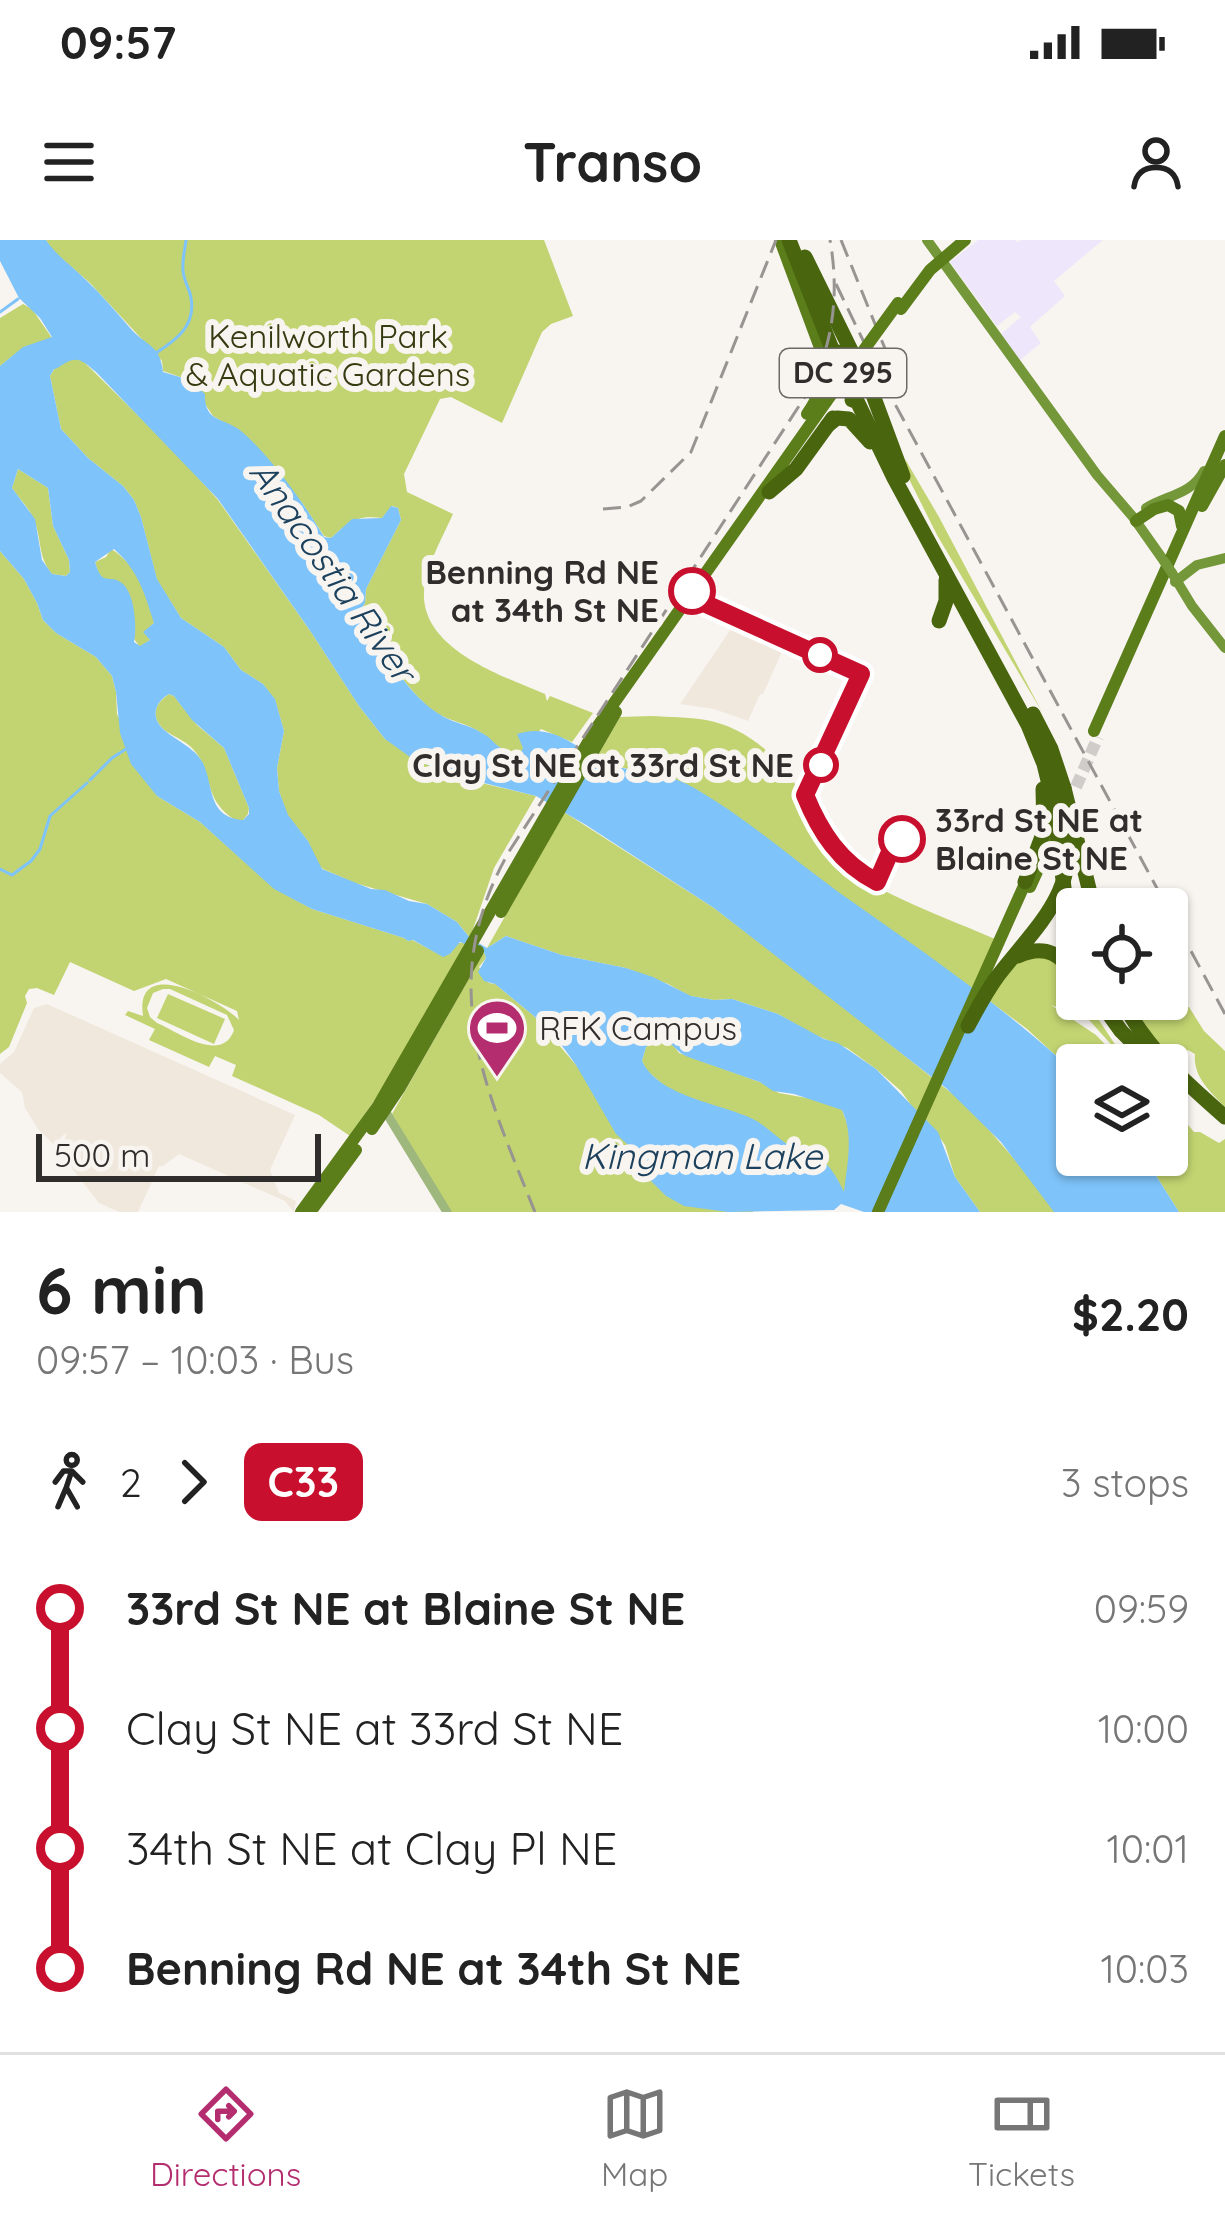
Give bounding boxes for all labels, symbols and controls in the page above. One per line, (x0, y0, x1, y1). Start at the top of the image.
text: 09:57 (60, 14, 176, 70)
text: Transo (523, 128, 702, 196)
icon: menu (36, 129, 102, 195)
icon: person (1123, 129, 1189, 195)
park label: Kenilworth Park & Aquatic Gardens (186, 315, 470, 394)
road number: DC 295 (780, 349, 906, 397)
water label: Anacostia River (241, 451, 429, 693)
place label: Benning Rd NE at 34th St NE (425, 551, 659, 630)
marker: Benning Rd NE at 34th St NE (670, 569, 714, 613)
unlabelled marker (804, 639, 836, 671)
place label: Clay St NE at 33rd St NE (412, 744, 794, 785)
marker: Clay St NE at 33rd St NE (805, 749, 837, 781)
place label: 33rd St NE at Blaine St NE (935, 799, 1143, 878)
marker: 33rd St NE at Blaine St NE (880, 817, 924, 861)
map controls (1056, 888, 1188, 1176)
button: locate (1056, 888, 1188, 1020)
sports icon: RFK Campus (466, 997, 528, 1079)
place label: RFK Campus (539, 1007, 737, 1048)
button: layers (1056, 1044, 1188, 1176)
scale bar (36, 1128, 321, 1181)
water label: Kingman Lake (582, 1133, 824, 1178)
text: 500 m (54, 1134, 150, 1175)
text: 6 min (36, 1248, 207, 1331)
text: $2.20 (1072, 1286, 1189, 1342)
text: 09:57 – 10:03 · Bus (36, 1335, 354, 1384)
icon: walk (36, 1449, 102, 1515)
icon: forward (160, 1449, 226, 1515)
text: C33 (268, 1455, 339, 1508)
text: 2 (120, 1458, 142, 1507)
text: 3 stops (1061, 1458, 1189, 1507)
text: 33rd St NE at Blaine St NE (126, 1580, 685, 1636)
text: 09:59 (1094, 1584, 1189, 1633)
text: Clay St NE at 33rd St NE (126, 1700, 623, 1756)
text: 10:00 (1098, 1704, 1189, 1753)
text: 34th St NE at Clay Pl NE (126, 1820, 617, 1876)
text: 10:01 (1106, 1824, 1189, 1873)
text: Benning Rd NE at 34th St NE (126, 1940, 741, 1996)
text: 10:03 (1100, 1944, 1189, 1993)
tab: Directions (150, 2081, 301, 2194)
tab: Map (601, 2081, 668, 2194)
tab: Tickets (968, 2081, 1075, 2194)

